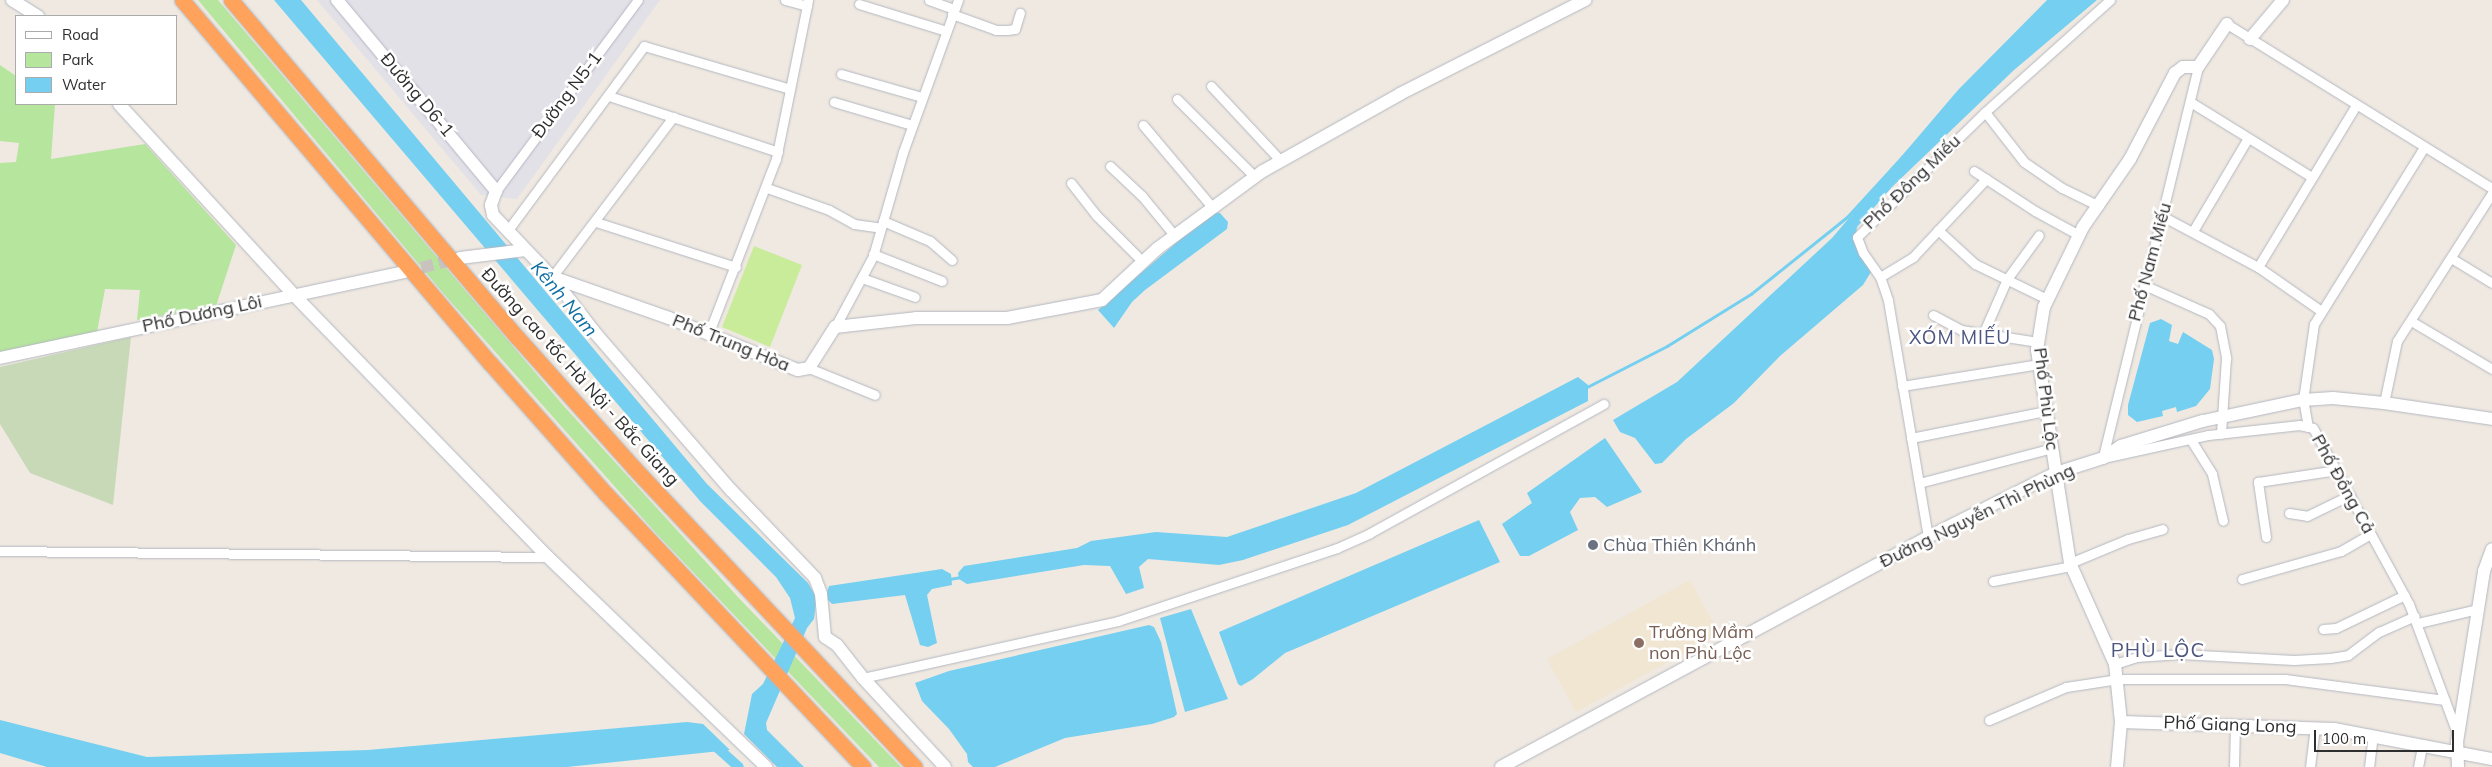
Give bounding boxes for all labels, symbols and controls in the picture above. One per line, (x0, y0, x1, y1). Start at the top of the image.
legend (15, 15, 178, 105)
text: Road (62, 25, 99, 44)
street label: Đường N5-1 (527, 47, 607, 143)
street label: Đường D6-1 (376, 49, 458, 141)
text: Park (62, 50, 94, 69)
text: Water (62, 75, 106, 94)
street label: Phố Đông Miếu (1859, 130, 1965, 234)
street label: Phố Nam Miếu (2124, 200, 2176, 324)
water label: Kênh Nam (526, 257, 602, 341)
street label: Đường cao tốc Hà Nội - Bắc Giang (476, 264, 684, 490)
street label: Phố Dương Lôi (140, 291, 264, 337)
street label: Phố Trung Hòa (669, 310, 793, 376)
district label: XÓM MIẾU (1908, 327, 2012, 349)
street label: Phố Phù Lộc (2029, 346, 2063, 452)
street label: Phố Đồng Cả (2307, 431, 2379, 537)
street label: Đường Nguyễn Thì Phùng (1876, 459, 2078, 573)
place label: Chùa Thiên Khánh (1603, 534, 1756, 556)
marker: Chùa Thiên Khánh (1587, 539, 1599, 551)
place label: Trường Mầm non Phù Lộc (1649, 622, 1754, 664)
marker: Trường Mầm non Phù Lộc (1633, 637, 1645, 649)
district label: PHÙ LỘC (2110, 637, 2206, 661)
street label: Phố Giang Long (2163, 712, 2297, 738)
scale bar (2317, 720, 2457, 752)
text: 100 m (2322, 729, 2366, 748)

